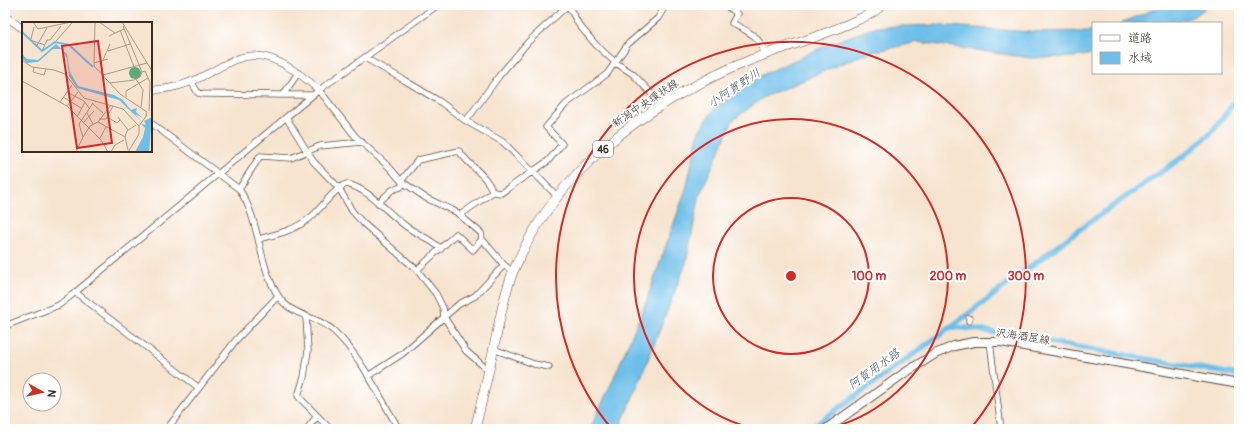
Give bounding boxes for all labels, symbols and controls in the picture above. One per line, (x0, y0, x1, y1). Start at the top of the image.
inset map (22, 22, 152, 152)
legend (1092, 22, 1222, 74)
text: 道路 (1128, 31, 1152, 46)
text: 水域 (1128, 51, 1152, 66)
water label: 小阿賀野川 (705, 65, 763, 111)
street label: 新潟中央環状線 (610, 76, 681, 130)
road number: 46 (593, 141, 613, 157)
centre of rings (784, 269, 798, 283)
text: 100 m (852, 269, 887, 284)
text: 200 m (930, 269, 967, 284)
text: 300 m (1008, 269, 1045, 284)
street label: 沢海酒屋線 (995, 326, 1051, 347)
water label: 阿賀用水路 (846, 345, 904, 393)
north arrow (22, 372, 62, 412)
text: N (44, 389, 58, 398)

